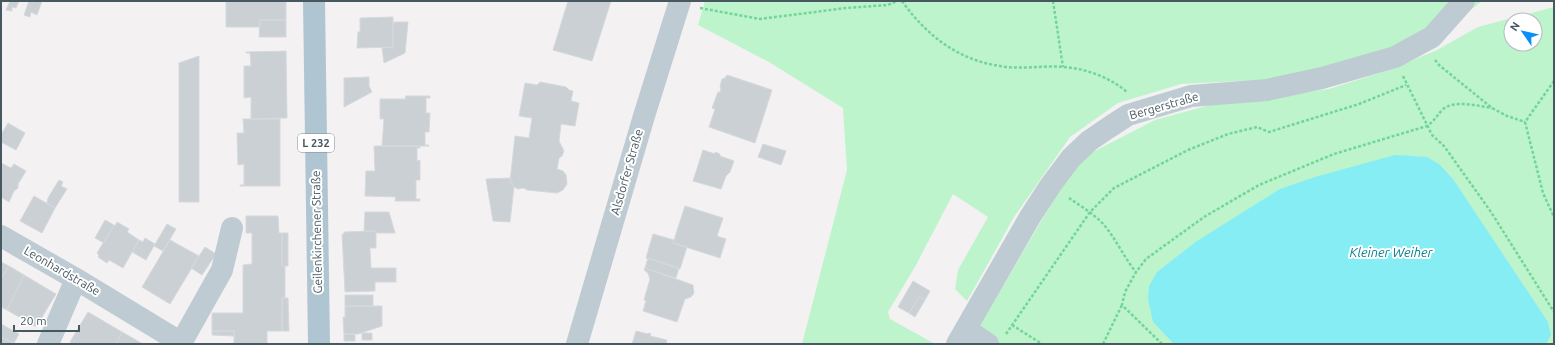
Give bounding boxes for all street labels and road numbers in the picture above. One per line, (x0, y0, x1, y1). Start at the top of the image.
street label: Bergerstraße (1128, 89, 1200, 122)
street label: Alsdorfer Straße (608, 127, 645, 216)
road number: L 232 (298, 134, 334, 152)
street label: Geilenkirchener Straße (309, 170, 324, 294)
street label: Leonhardstraße (22, 244, 103, 298)

